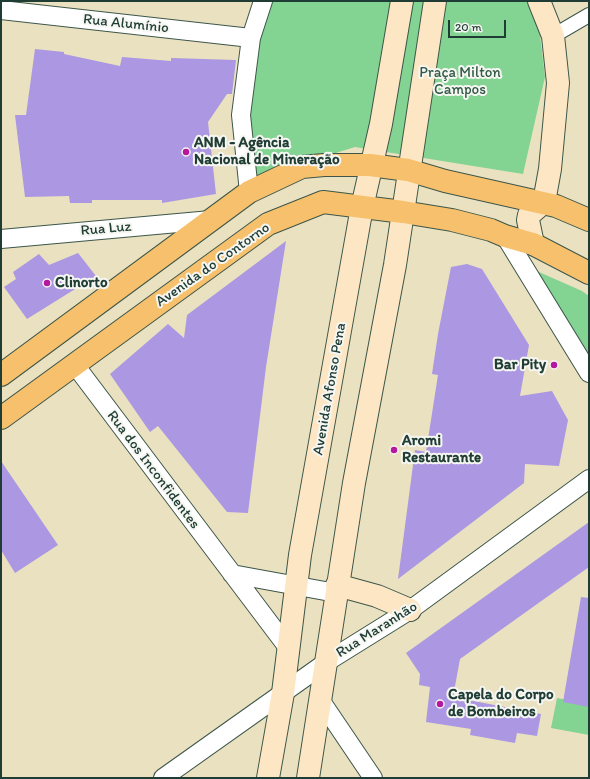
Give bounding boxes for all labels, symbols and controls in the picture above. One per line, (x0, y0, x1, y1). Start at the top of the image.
street label: Rua Alumínio (82, 11, 170, 37)
scale bar (450, 12, 508, 38)
text: 20 m (455, 20, 482, 34)
park label: Praça Milton Campos (419, 64, 501, 99)
place label: ANM - Agência Nacional de Mineração (194, 134, 340, 169)
marker: ANM - Agência Nacional de Mineração (181, 147, 191, 157)
street label: Rua Luz (80, 218, 132, 240)
street label: Avenida do Contorno (153, 219, 273, 311)
place label: Clinorto (55, 274, 108, 292)
marker: Clinorto (42, 278, 52, 288)
street label: Avenida Afonso Pena (309, 321, 351, 457)
place label: Bar Pity (494, 356, 546, 374)
marker: Bar Pity (549, 360, 559, 370)
street label: Rua dos Inconfidentes (103, 407, 203, 533)
place label: Aromi Restaurante (402, 432, 481, 467)
marker: Aromi Restaurante (389, 445, 399, 455)
street label: Rua Maranhão (333, 598, 421, 662)
place label: Capela do Corpo de Bombeiros (448, 686, 554, 721)
marker: Capela do Corpo de Bombeiros (435, 699, 445, 709)

